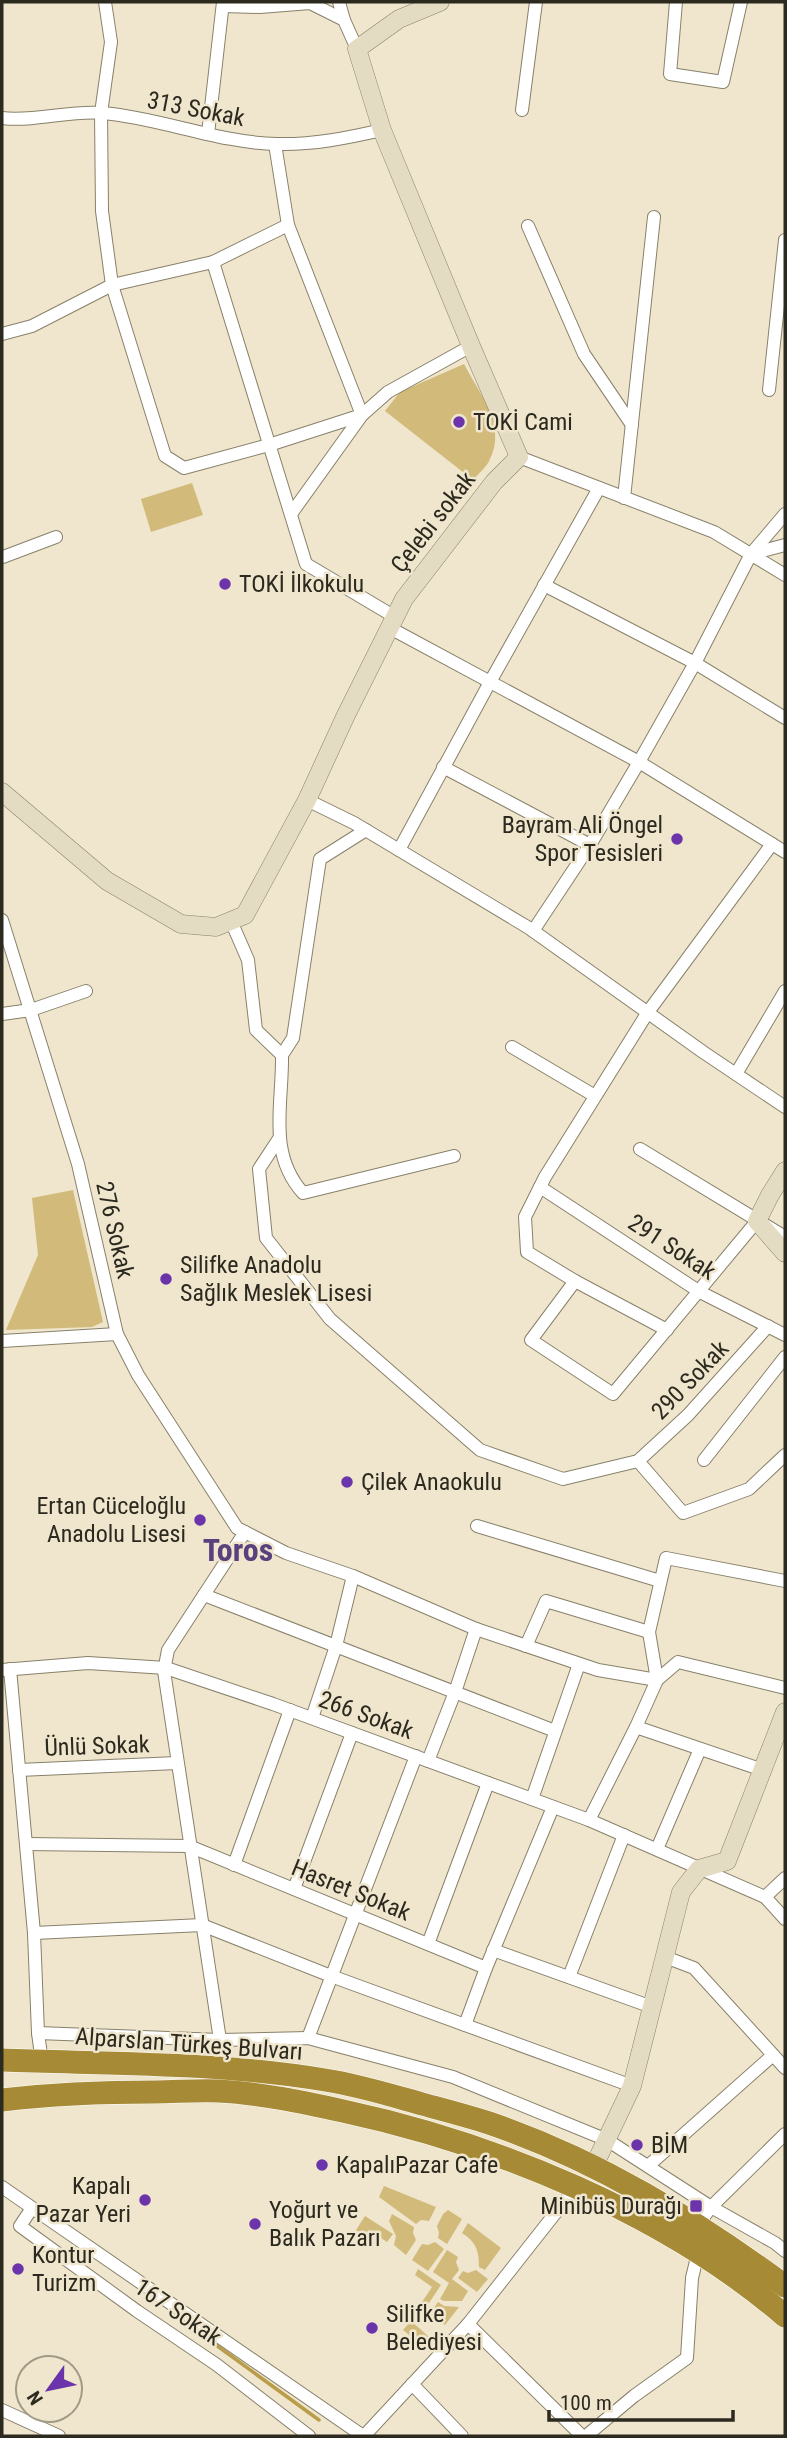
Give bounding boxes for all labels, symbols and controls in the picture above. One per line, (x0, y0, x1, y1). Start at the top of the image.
street label: 313 Sokak (145, 86, 247, 132)
place label: TOKİ Cami (473, 408, 573, 436)
marker: TOKİ Cami (451, 414, 467, 430)
street label: Çelebi sokak (385, 466, 481, 578)
place label: TOKİ İlkokulu (239, 570, 364, 598)
marker: TOKİ İlkokulu (217, 576, 233, 592)
place label: Bayram Ali Öngel Spor Tesisleri (502, 811, 663, 867)
marker: Bayram Ali Öngel Spor Tesisleri (669, 831, 685, 847)
street label: 276 Sokak (90, 1179, 140, 1281)
street label: 291 Sokak (623, 1208, 721, 1286)
place label: Silifke Anadolu Sağlık Meslek Lisesi (180, 1251, 372, 1307)
marker: Silifke Anadolu Sağlık Meslek Lisesi (158, 1271, 174, 1287)
street label: 290 Sokak (646, 1335, 734, 1425)
place label: Çilek Anaokulu (361, 1468, 502, 1496)
marker: Çilek Anaokulu (339, 1474, 355, 1490)
place label: Ertan Cüceloğlu Anadolu Lisesi (36, 1492, 186, 1548)
marker: Ertan Cüceloğlu Anadolu Lisesi (192, 1512, 208, 1528)
district label: Toros (203, 1531, 273, 1569)
street label: 266 Sokak (315, 1685, 417, 1745)
street label: Ünlü Sokak (44, 1730, 150, 1762)
street label: Hasret Sokak (287, 1853, 415, 1927)
street label: Alparslan Türkeş Bulvarı (74, 2022, 304, 2066)
place label: BİM (651, 2131, 688, 2159)
marker: BİM (629, 2137, 645, 2153)
place label: KapalıPazar Cafe (336, 2151, 498, 2179)
marker: KapalıPazar Cafe (314, 2157, 330, 2173)
place label: Kapalı Pazar Yeri (36, 2172, 131, 2228)
marker: Kapalı Pazar Yeri (137, 2192, 153, 2208)
place label: Minibüs Durağı (540, 2192, 682, 2220)
place label: Yoğurt ve Balık Pazarı (269, 2196, 381, 2252)
marker: Minibüs Durağı (688, 2198, 704, 2214)
marker: Yoğurt ve Balık Pazarı (247, 2216, 263, 2232)
place label: Kontur Turizm (32, 2241, 96, 2297)
marker: Kontur Turizm (10, 2261, 26, 2277)
street label: 167 Sokak (129, 2273, 227, 2351)
place label: Silifke Belediyesi (386, 2300, 482, 2356)
marker: Silifke Belediyesi (364, 2320, 380, 2336)
north arrow (14, 2354, 84, 2424)
scale bar (549, 2378, 733, 2422)
text: N (22, 2387, 48, 2409)
text: 100 m (560, 2391, 612, 2415)

